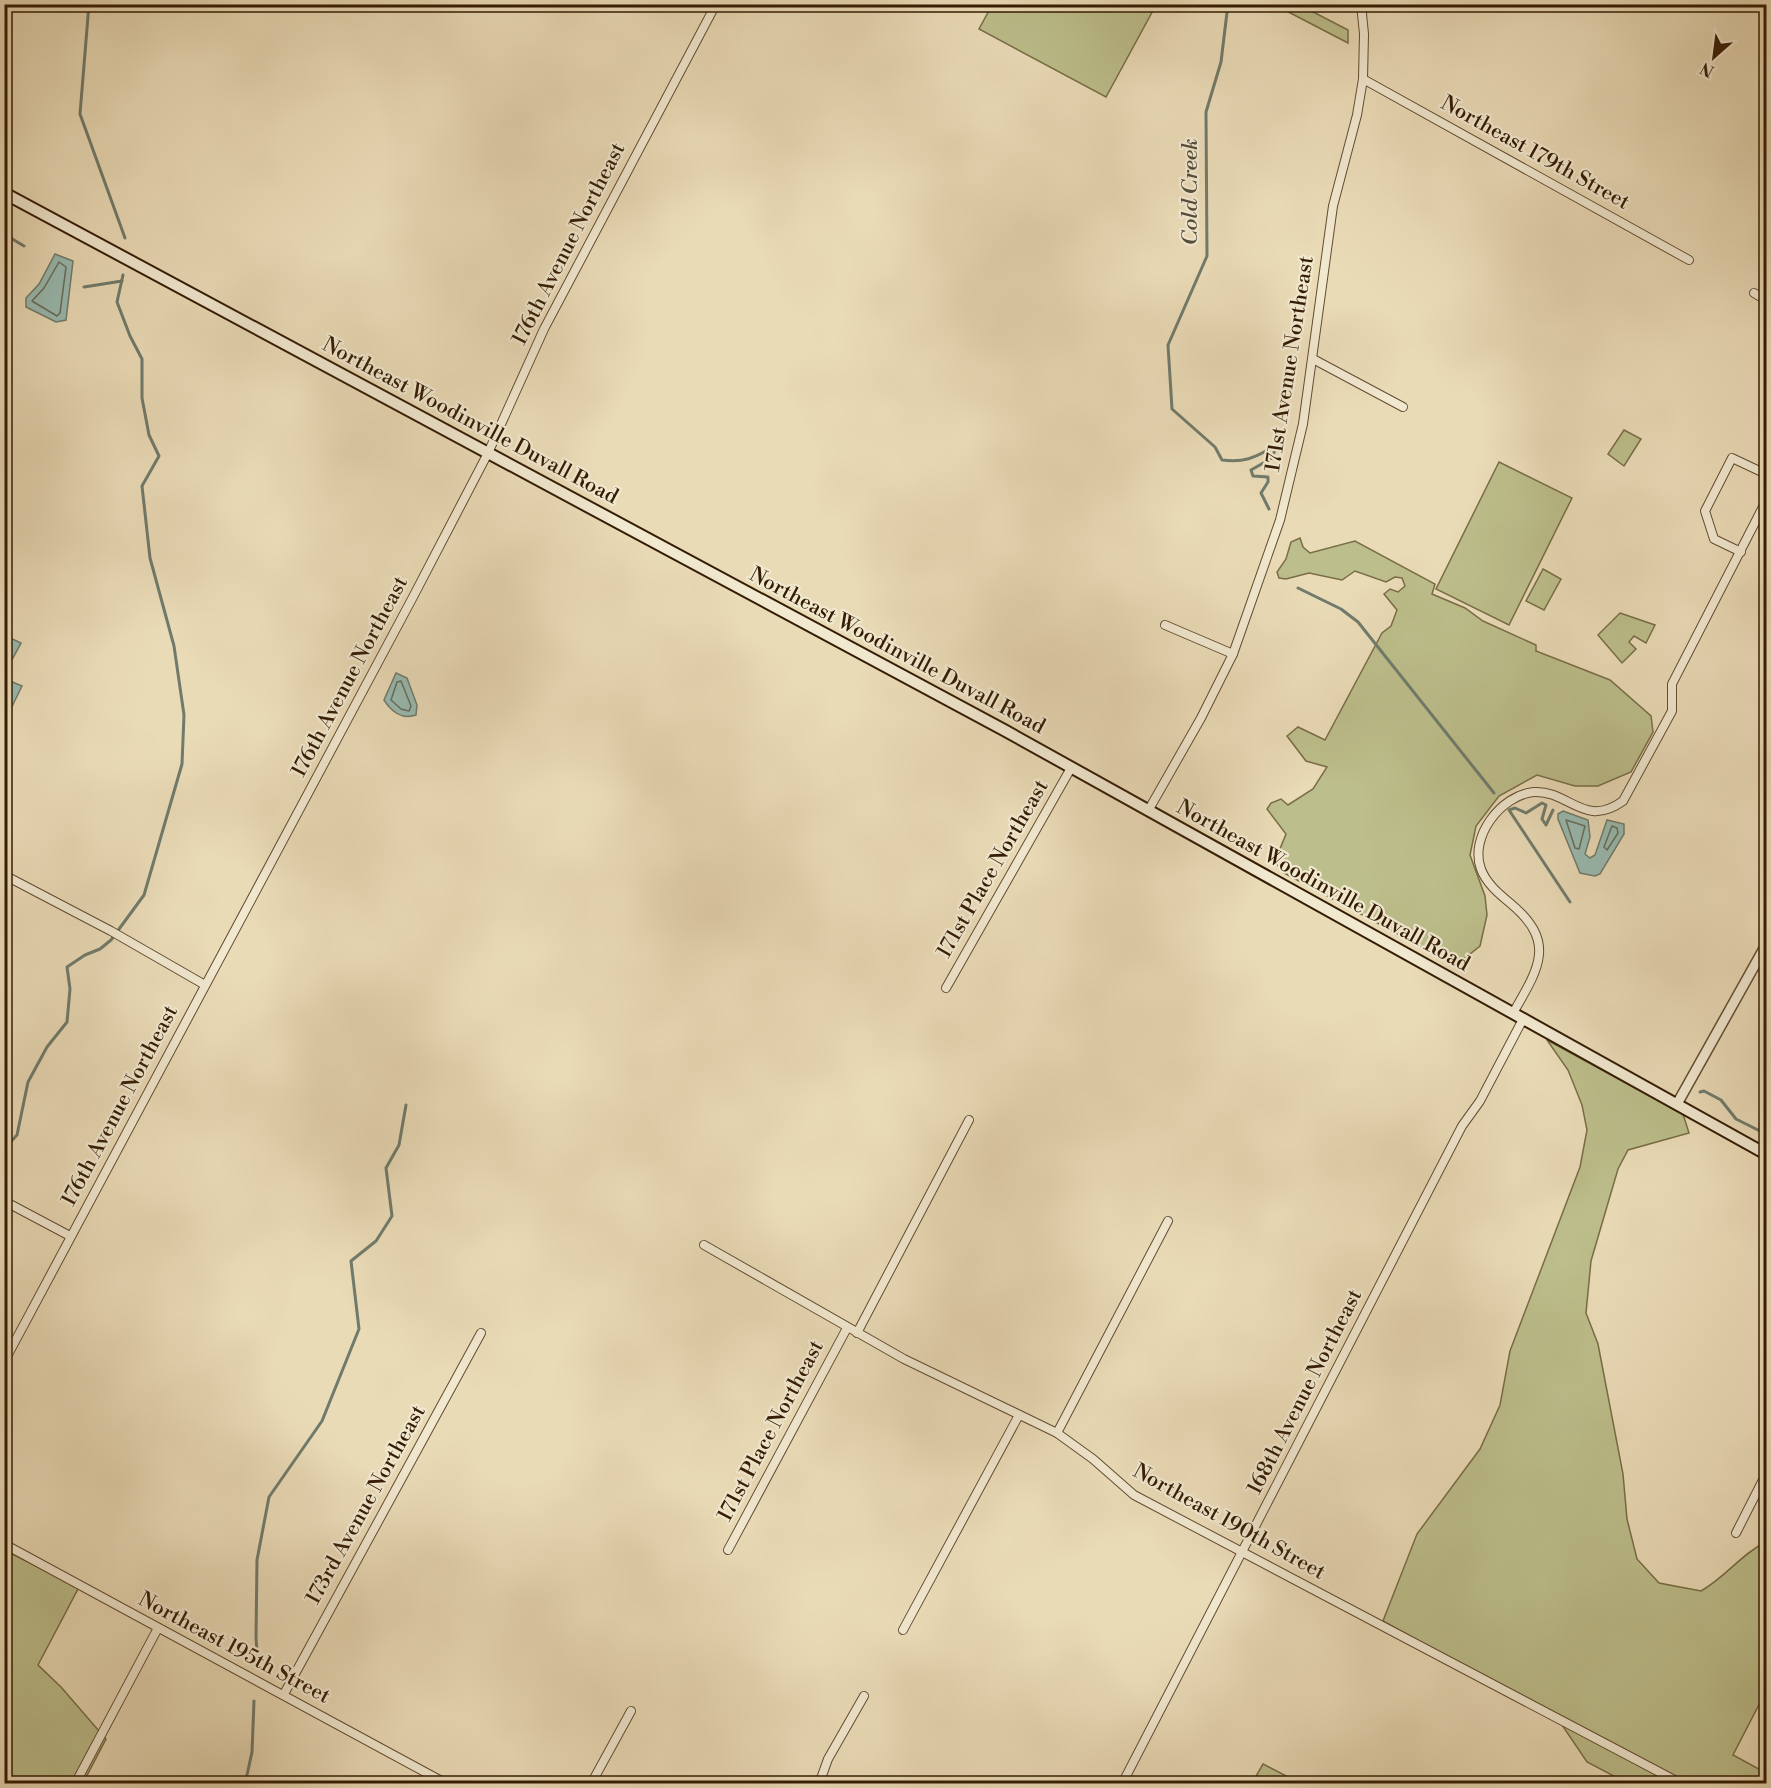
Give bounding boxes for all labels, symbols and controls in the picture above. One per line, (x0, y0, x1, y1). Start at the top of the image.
north arrow (1684, 27, 1744, 87)
text: N (1697, 57, 1718, 81)
street label: Northeast 179th Street (1436, 90, 1634, 216)
street label: 176th Avenue Northeast (507, 138, 632, 350)
water label: Cold Creek (1177, 139, 1204, 245)
street label: 171st Avenue Northeast (1260, 254, 1320, 474)
street label: Northeast Woodinville Duvall Road (318, 332, 622, 510)
street label: Northeast Woodinville Duvall Road (745, 562, 1049, 740)
street label: 176th Avenue Northeast (286, 572, 414, 782)
street label: 171st Place Northeast (931, 775, 1055, 963)
street label: Northeast Woodinville Duvall Road (1172, 794, 1474, 978)
street label: 176th Avenue Northeast (56, 1001, 184, 1211)
street label: 168th Avenue Northeast (1242, 1284, 1368, 1499)
street label: 171st Place Northeast (712, 1336, 830, 1526)
street label: 173rd Avenue Northeast (300, 1400, 432, 1609)
street label: Northeast 190th Street (1128, 1458, 1330, 1586)
street label: Northeast 195th Street (134, 1586, 335, 1710)

